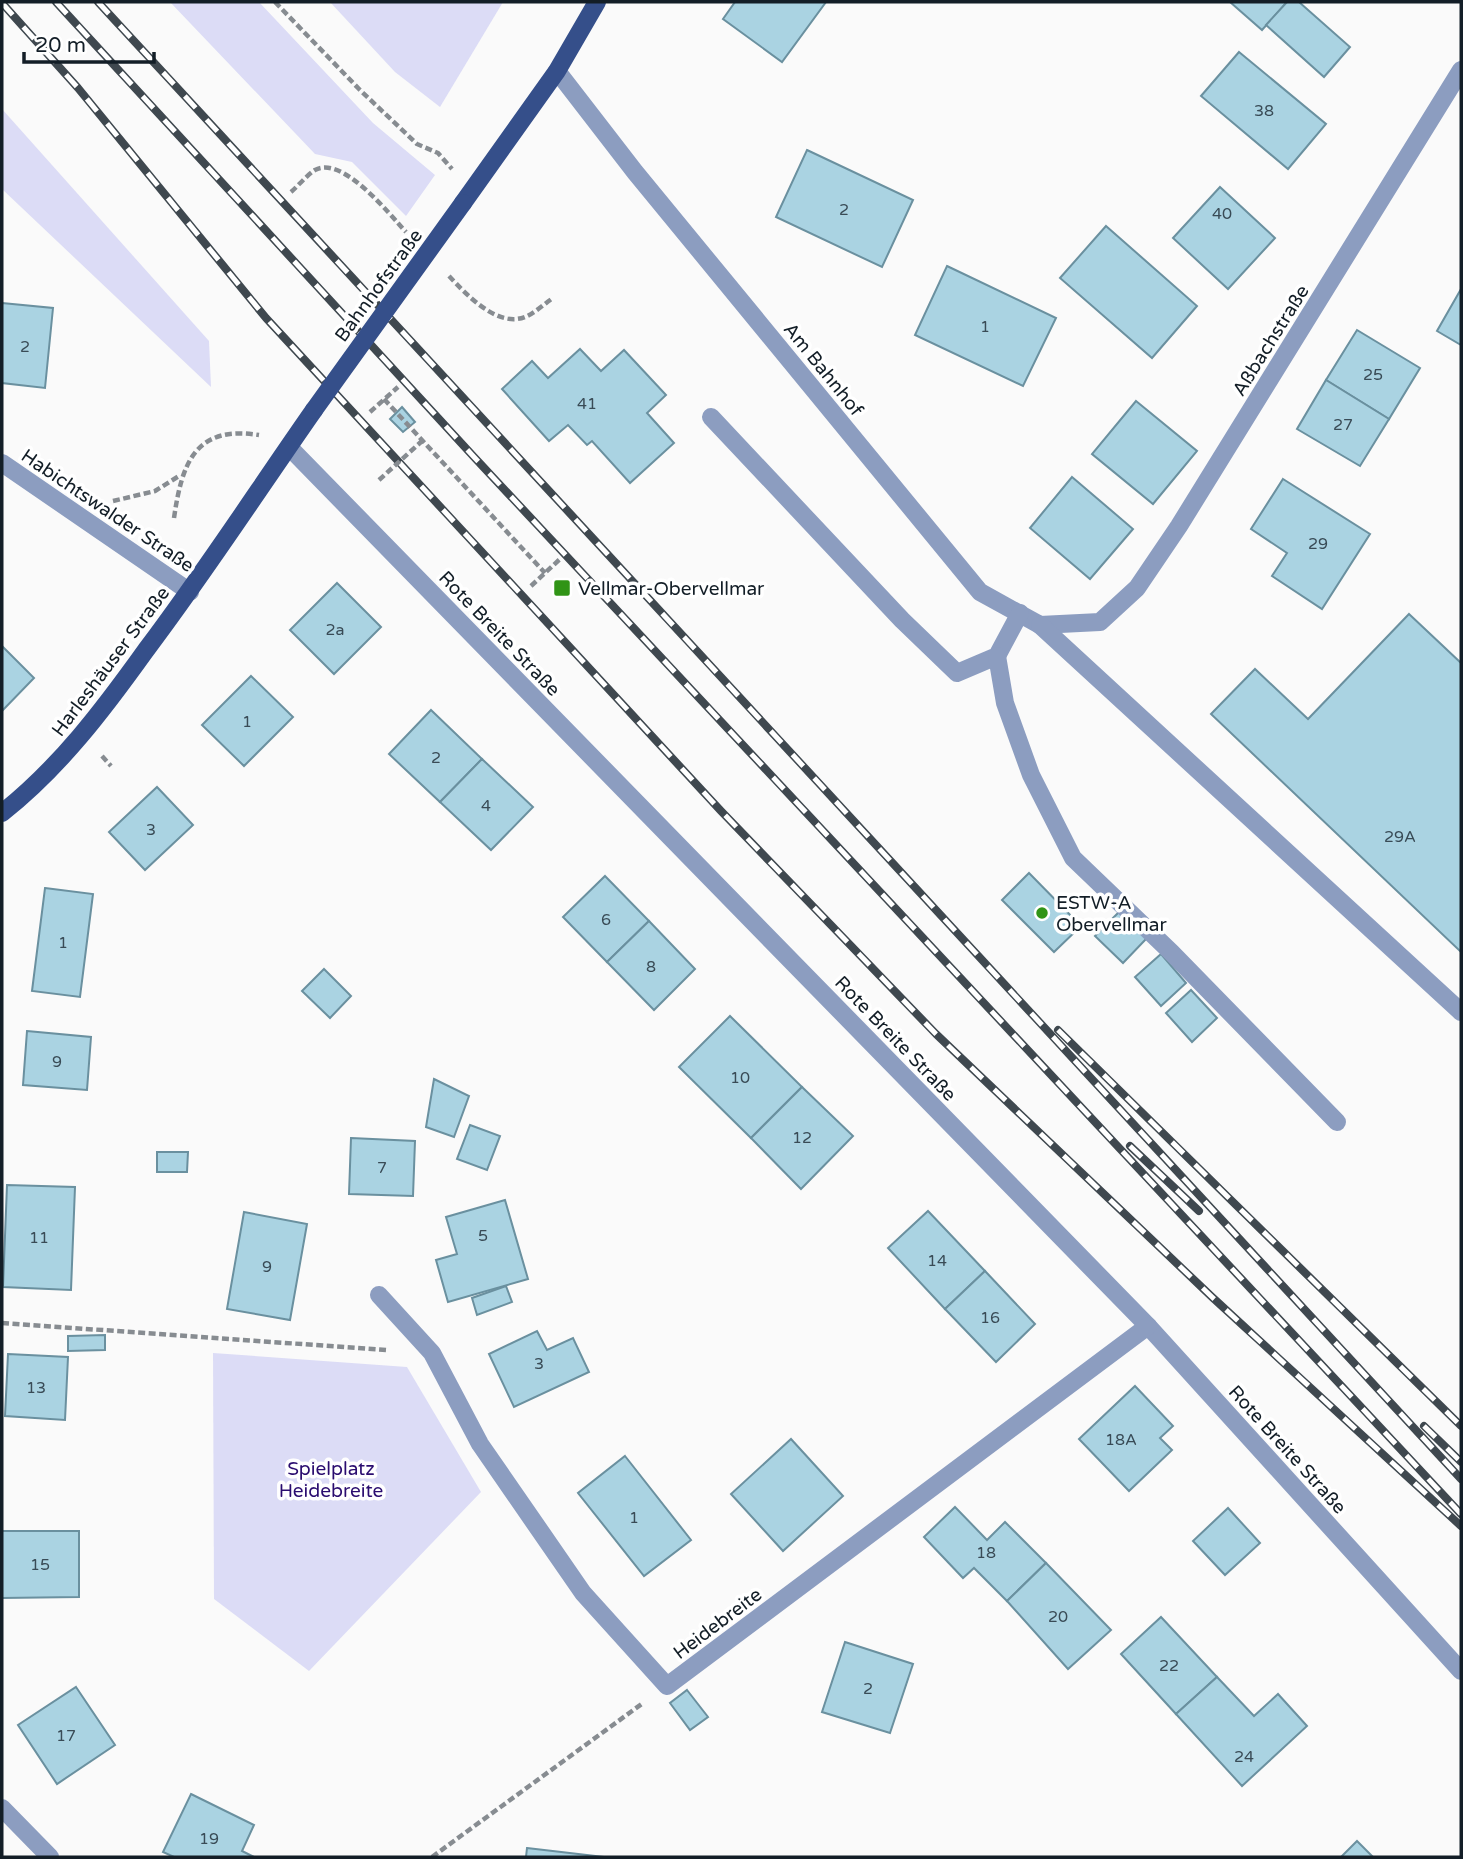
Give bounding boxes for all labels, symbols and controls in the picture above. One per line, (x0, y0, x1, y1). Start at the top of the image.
scale bar (24, 21, 154, 65)
text: 20 m (35, 33, 86, 58)
house number: 38 (1254, 101, 1274, 121)
house number: 2 (839, 200, 849, 220)
house number: 40 (1212, 204, 1232, 224)
street label: Bahnhofstraße (331, 225, 427, 346)
street label: Aßbachstraße (1228, 281, 1314, 400)
house number: 1 (980, 317, 990, 337)
street label: Am Bahnhof (779, 319, 868, 421)
house number: 2 (20, 337, 30, 357)
house number: 25 (1363, 365, 1383, 385)
house number: 41 (577, 394, 597, 414)
house number: 27 (1333, 415, 1353, 435)
street label: Habichtswalder Straße (17, 445, 198, 577)
house number: 29 (1308, 534, 1328, 554)
street label: Rote Breite Straße (434, 567, 564, 701)
marker: Vellmar-Obervellmar (552, 578, 572, 598)
place label: Vellmar-Obervellmar (578, 578, 765, 600)
street label: Harleshäuser Straße (47, 582, 174, 741)
house number: 2a (325, 620, 345, 640)
house number: 1 (242, 712, 252, 732)
house number: 2 (431, 748, 441, 768)
house number: 4 (481, 796, 491, 816)
house number: 3 (146, 820, 156, 840)
house number: 29A (1384, 827, 1416, 847)
place label: ESTW-A Obervellmar (1056, 892, 1168, 936)
marker: ESTW-A Obervellmar (1034, 905, 1050, 921)
house number: 6 (601, 910, 611, 930)
house number: 1 (58, 933, 68, 953)
house number: 8 (646, 957, 656, 977)
street label: Rote Breite Straße (830, 972, 960, 1106)
house number: 9 (52, 1052, 62, 1072)
house number: 10 (730, 1068, 750, 1088)
house number: 12 (792, 1128, 812, 1148)
house number: 7 (377, 1158, 387, 1178)
house number: 5 (478, 1226, 488, 1246)
house number: 11 (29, 1228, 49, 1248)
house number: 14 (927, 1251, 947, 1271)
house number: 9 (262, 1257, 272, 1277)
house number: 16 (980, 1308, 1000, 1328)
house number: 3 (534, 1354, 544, 1374)
house number: 13 (26, 1378, 46, 1398)
street label: Rote Breite Straße (1224, 1381, 1351, 1518)
house number: 18A (1105, 1430, 1137, 1450)
park label: Spielplatz Heidebreite (279, 1458, 383, 1502)
house number: 1 (629, 1508, 639, 1528)
house number: 18 (976, 1543, 996, 1563)
house number: 15 (30, 1555, 50, 1575)
street label: Heidebreite (669, 1584, 766, 1664)
house number: 20 (1048, 1607, 1068, 1627)
house number: 22 (1159, 1656, 1179, 1676)
house number: 2 (863, 1679, 873, 1699)
house number: 17 (56, 1726, 76, 1746)
house number: 24 (1234, 1747, 1254, 1767)
house number: 19 (199, 1829, 219, 1849)

